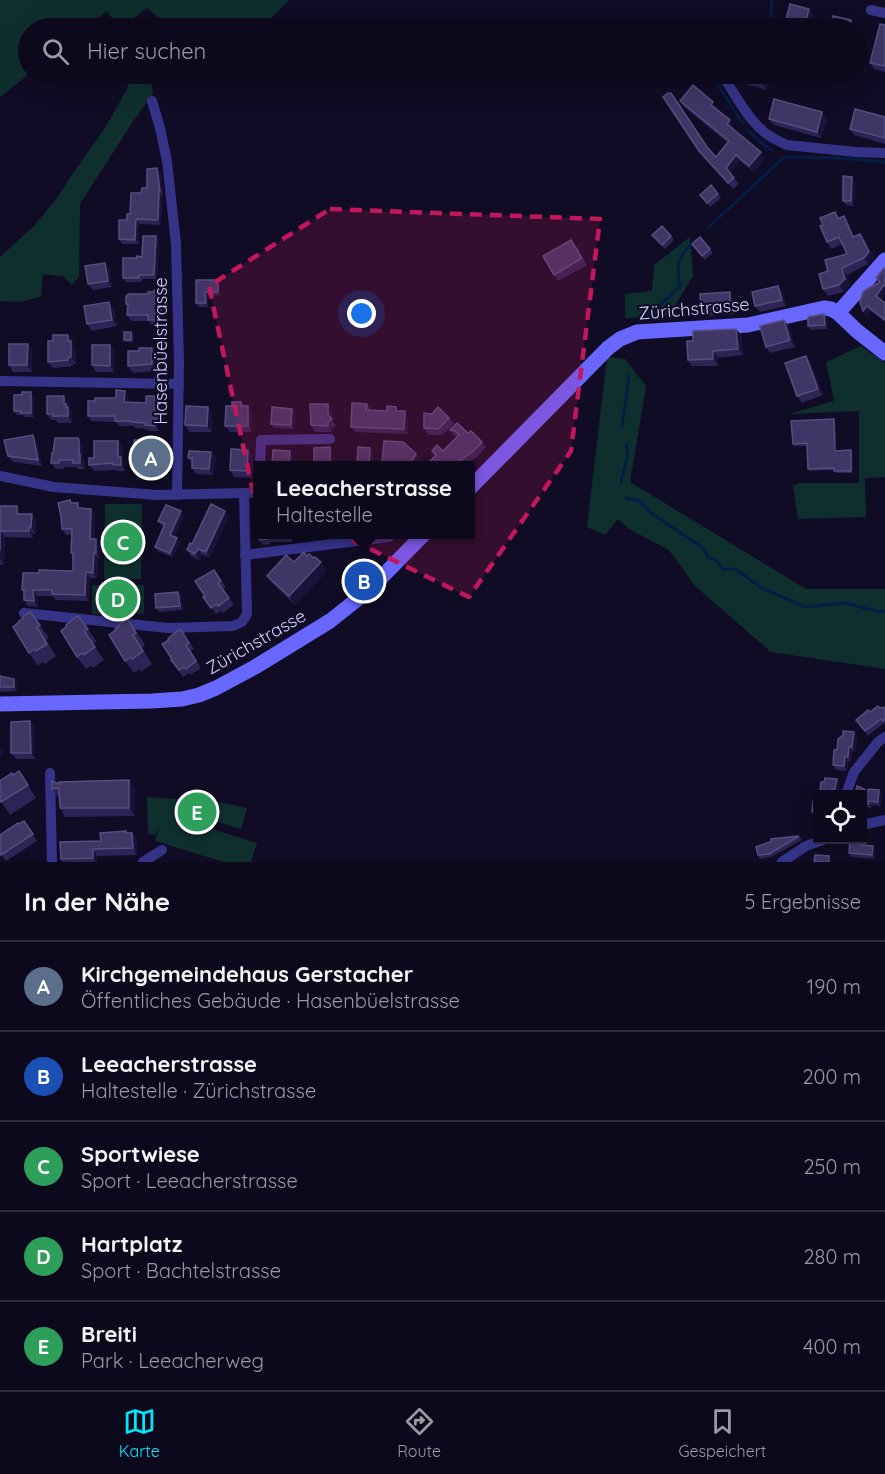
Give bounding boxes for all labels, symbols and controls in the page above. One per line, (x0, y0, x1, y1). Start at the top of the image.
search box (18, 18, 867, 84)
icon: search (39, 35, 72, 68)
text: Hier suchen (87, 37, 206, 65)
street label: Hasenbüelstrasse (149, 277, 172, 425)
street label: Zürichstrasse (638, 292, 750, 325)
your location (347, 299, 376, 328)
pin: A (132, 436, 170, 480)
popup (253, 461, 475, 539)
text: Leeacherstrasse (276, 474, 452, 502)
text: Haltestelle (276, 502, 373, 527)
pin: C (104, 520, 142, 564)
pin: B (344, 558, 384, 604)
pin: D (98, 576, 138, 622)
street label: Zürichstrasse (202, 604, 310, 679)
pin: E (178, 790, 216, 834)
map controls (813, 790, 867, 844)
button: locate (813, 790, 867, 844)
text: In der Nähe (24, 885, 170, 918)
text: 5 Ergebnisse (744, 889, 861, 914)
text: Kirchgemeindehaus Gerstacher (81, 960, 413, 988)
text: A (37, 974, 50, 999)
text: 190 m (807, 974, 861, 999)
text: Öffentliches Gebäude · Hasenbüelstrasse (81, 988, 460, 1013)
text: Leeacherstrasse (81, 1050, 257, 1078)
text: B (37, 1064, 50, 1089)
text: 200 m (802, 1064, 861, 1089)
text: Haltestelle · Zürichstrasse (81, 1078, 316, 1103)
text: Sportwiese (81, 1140, 200, 1168)
text: C (37, 1154, 50, 1179)
text: 250 m (803, 1154, 861, 1179)
text: Sport · Leeacherstrasse (81, 1168, 298, 1193)
text: Hartplatz (81, 1230, 182, 1258)
text: D (36, 1244, 51, 1269)
text: 280 m (804, 1244, 861, 1269)
text: Sport · Bachtelstrasse (81, 1258, 281, 1283)
text: Breiti (81, 1320, 137, 1348)
text: E (38, 1334, 49, 1359)
text: 400 m (803, 1334, 861, 1359)
text: Park · Leeacherweg (81, 1348, 264, 1373)
tab: Karte (119, 1405, 160, 1461)
tab: Route (397, 1405, 441, 1461)
tab: Gespeichert (678, 1405, 766, 1461)

